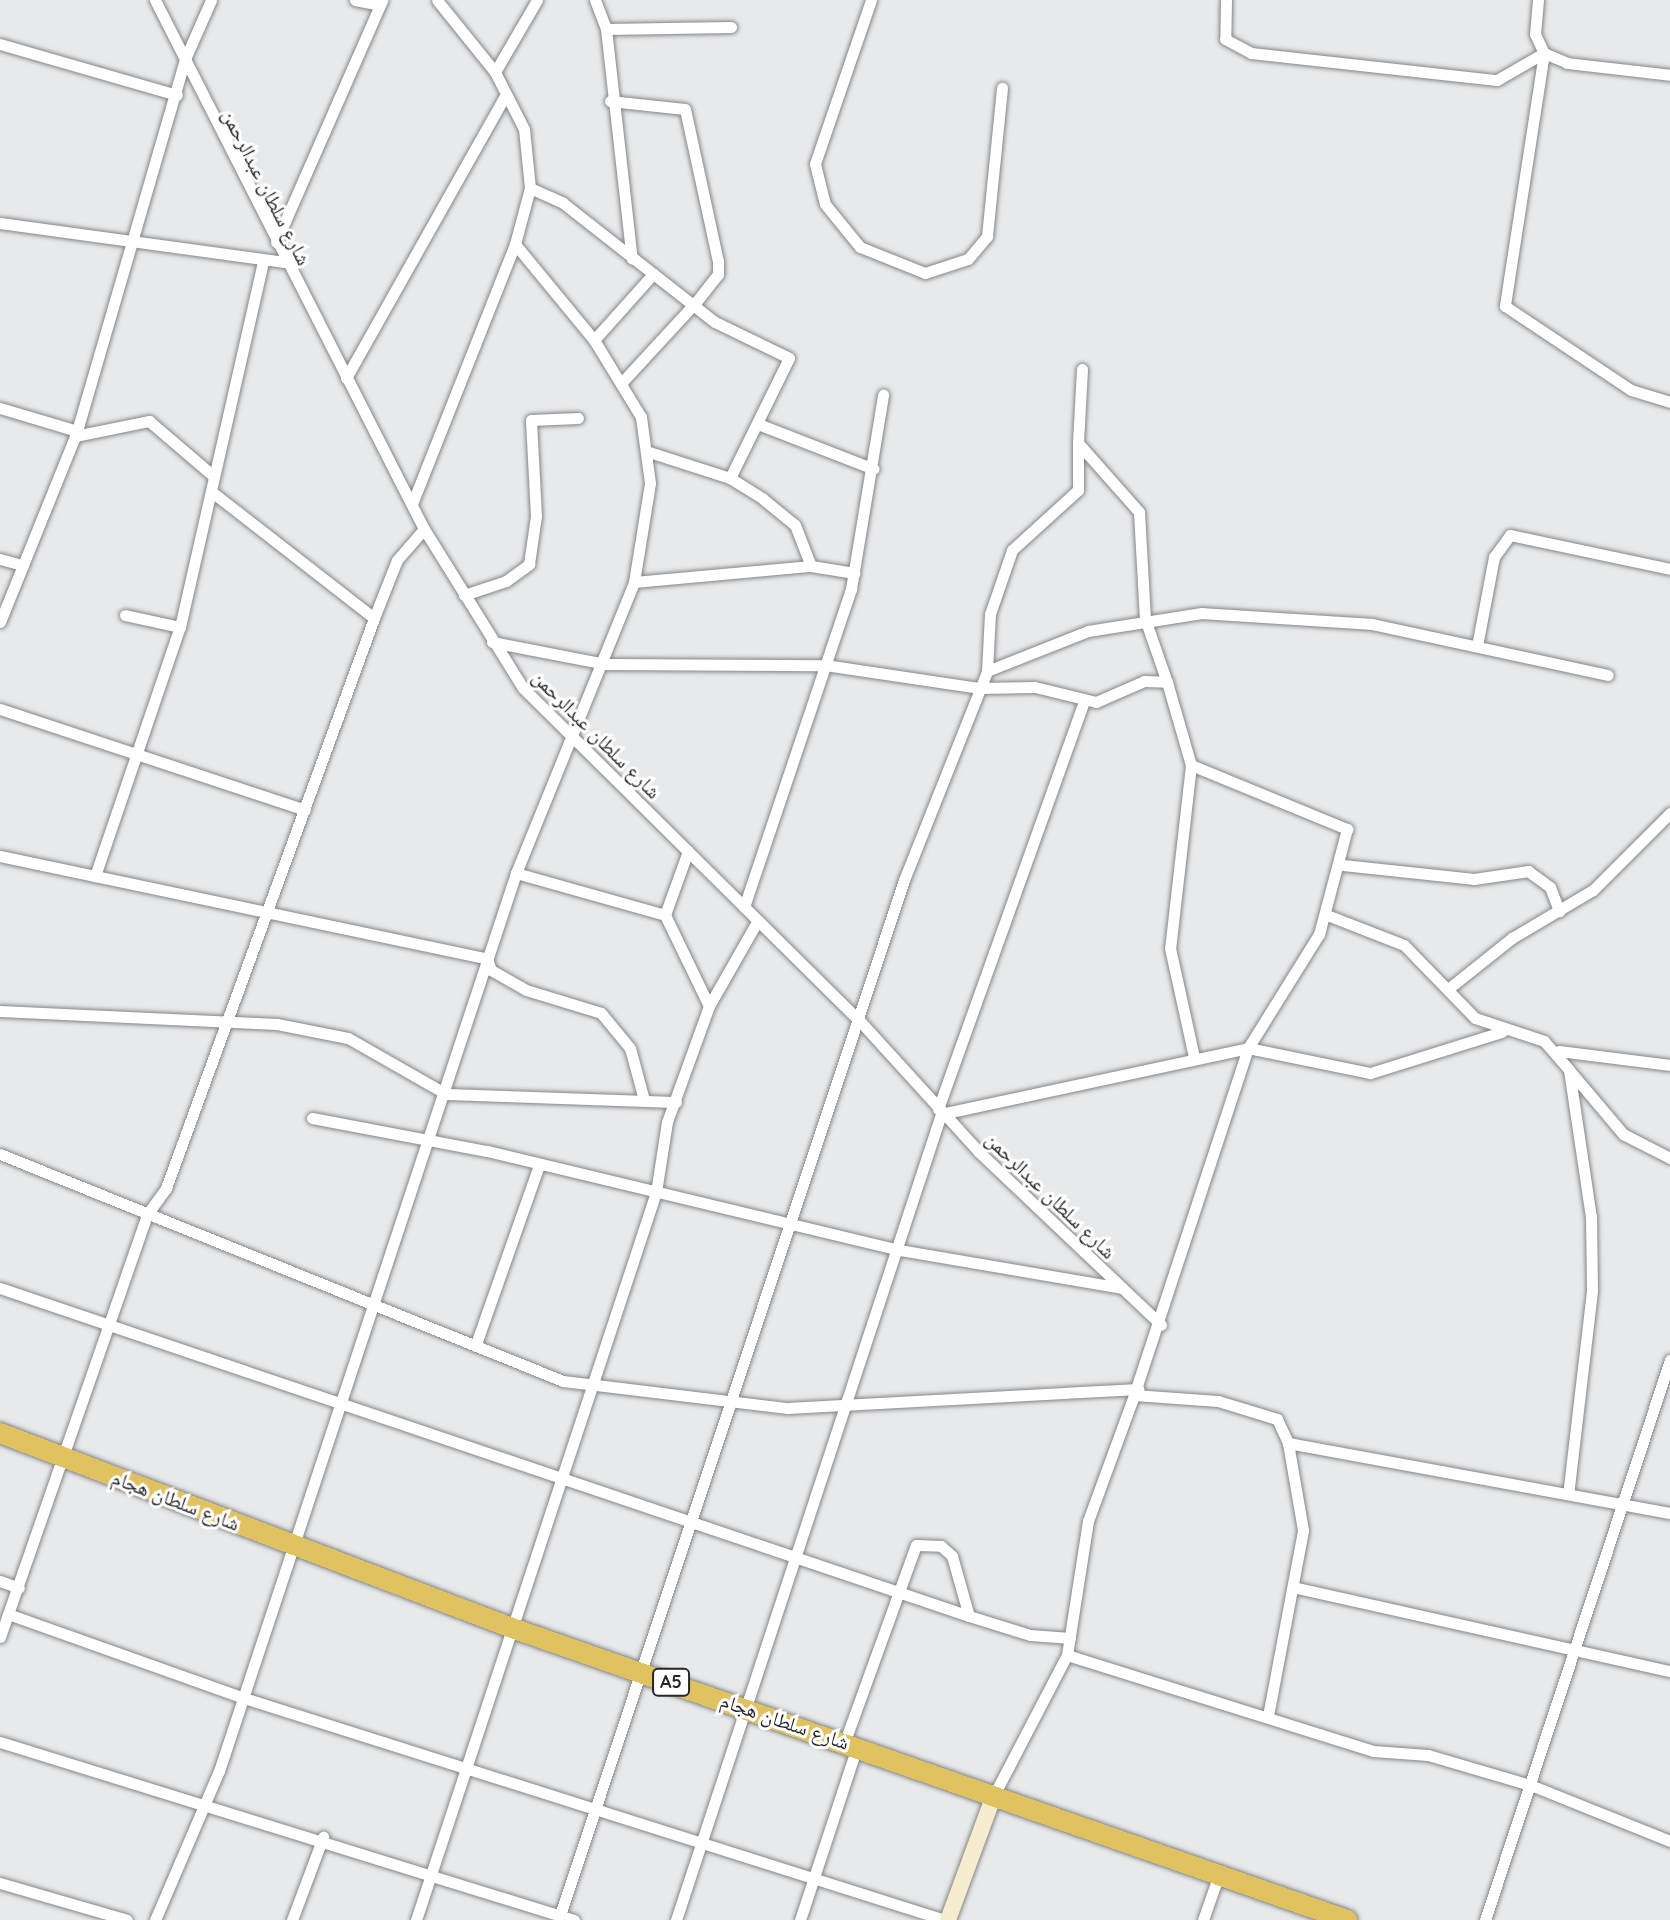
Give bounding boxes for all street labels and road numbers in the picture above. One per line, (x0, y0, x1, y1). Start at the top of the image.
street label: شارع سلطان عبدالرحمن (217, 105, 317, 269)
street label: شارع سلطان عبدالرحمن (528, 665, 666, 803)
street label: شارع سلطان عبدالرحمن (981, 1127, 1121, 1263)
street label: شارع سلطان هجام (109, 1465, 243, 1535)
road number: A5 (651, 1668, 691, 1696)
street label: شارع سلطان هجام (717, 1688, 853, 1754)

